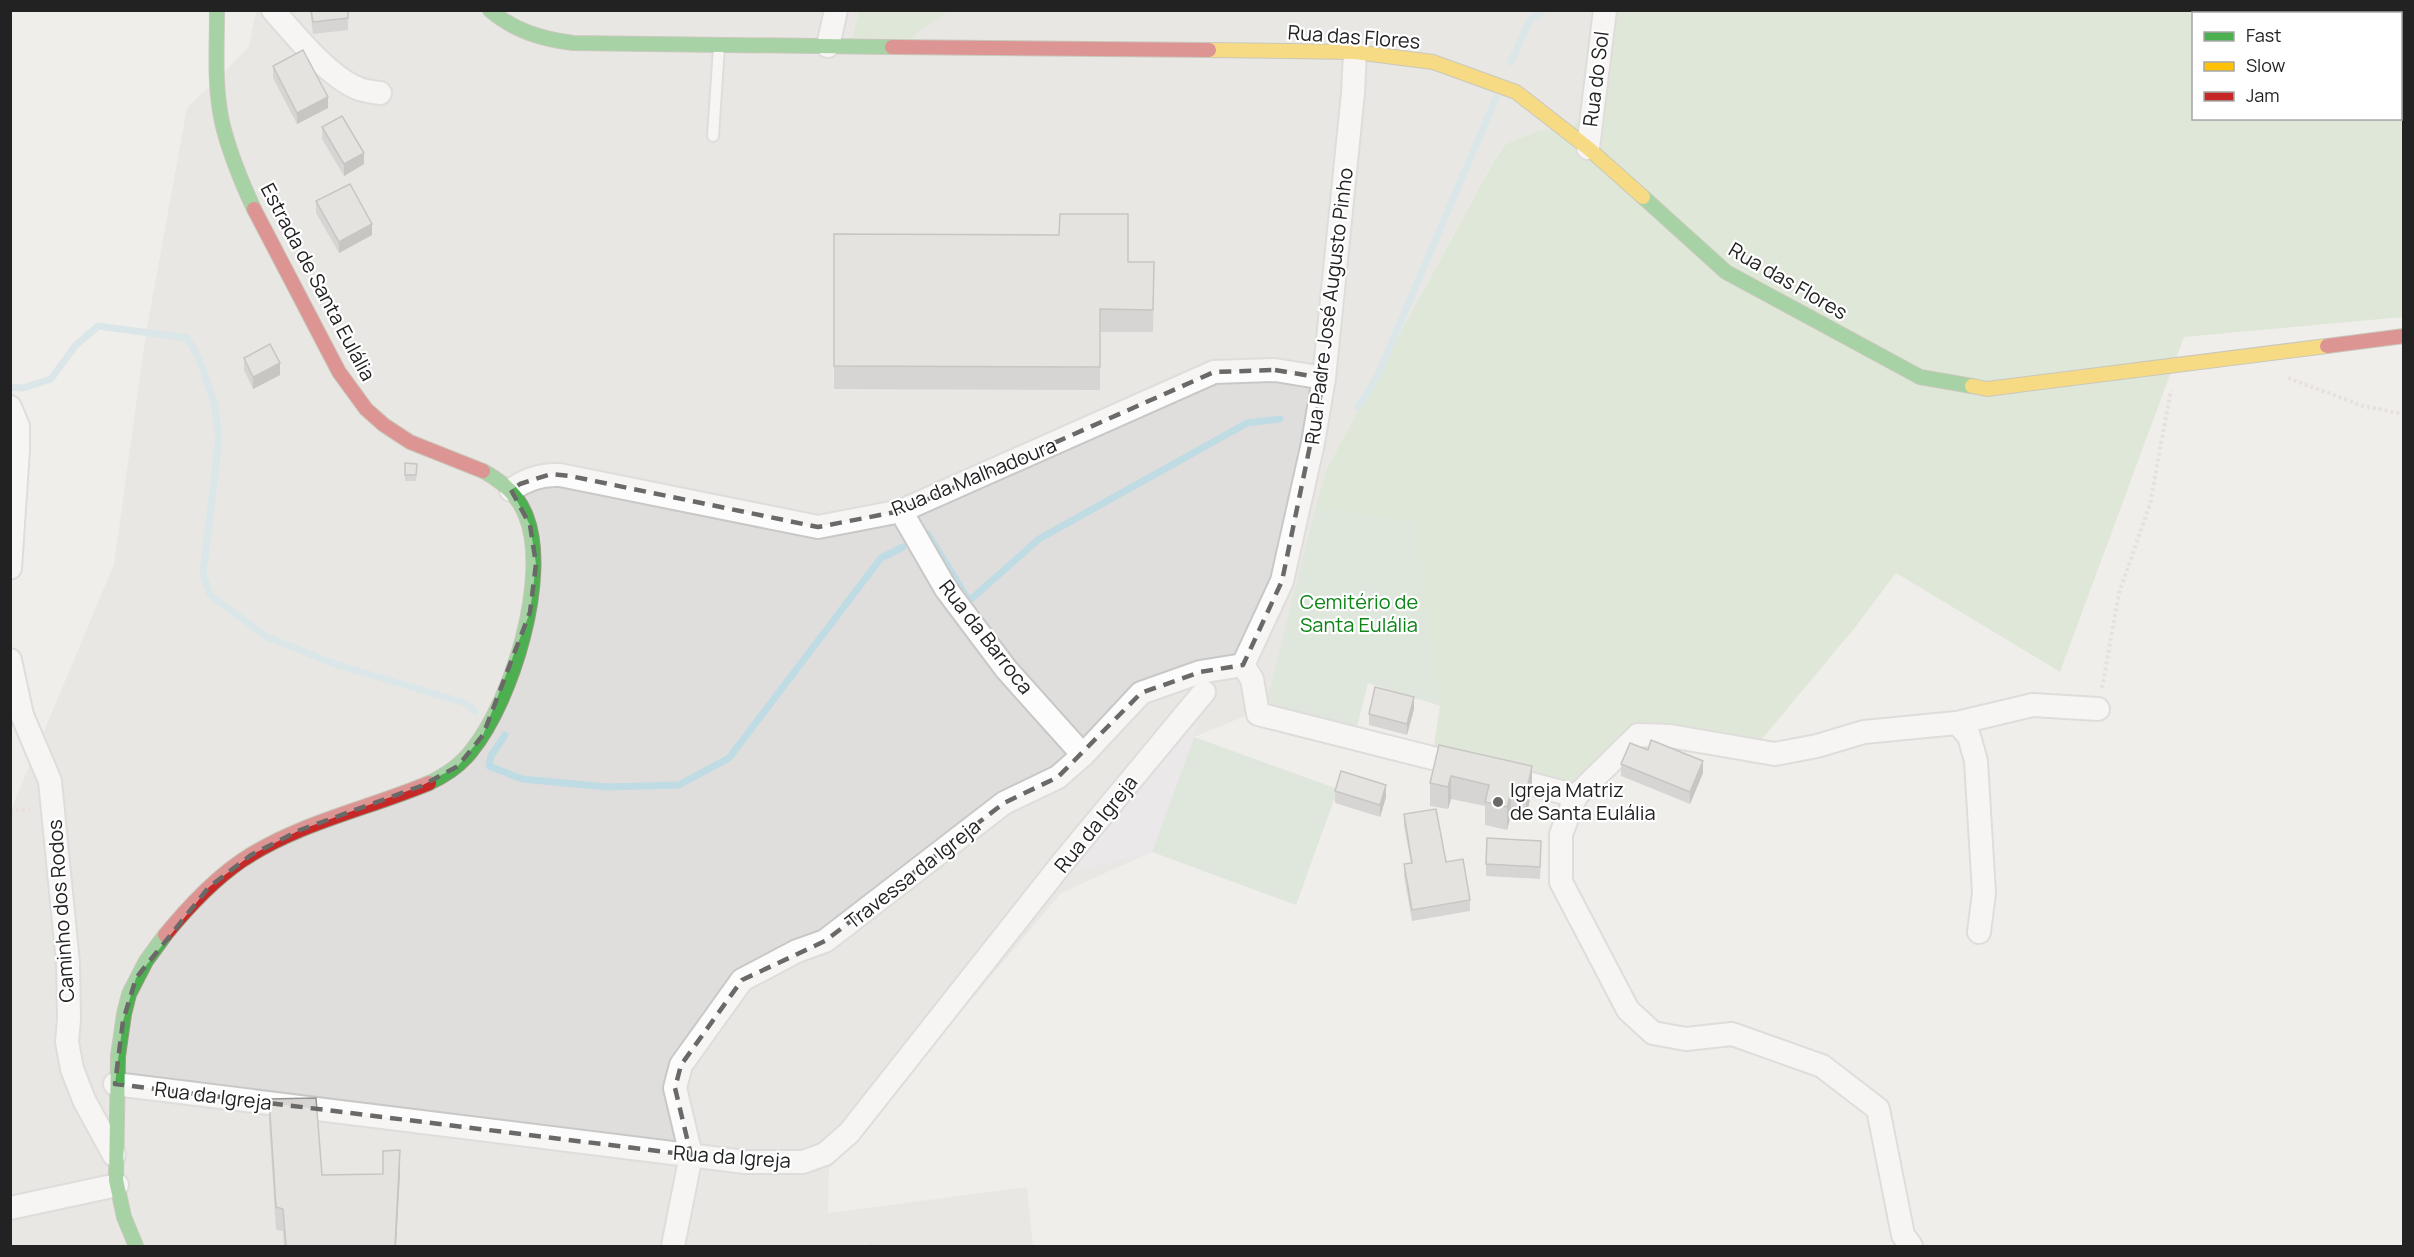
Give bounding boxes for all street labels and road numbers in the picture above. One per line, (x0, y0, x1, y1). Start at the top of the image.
street label: Rua das Flores (1287, 18, 1421, 55)
street label: Rua do Sol (1576, 30, 1615, 128)
street label: Rua Padre José Augusto Pinho (1298, 166, 1359, 446)
street label: Estrada de Santa Eulália (255, 178, 382, 385)
street label: Rua das Flores (1724, 236, 1853, 325)
street label: Rua da Malhadoura (887, 431, 1060, 522)
street label: Rua da Barroca (933, 574, 1040, 699)
street label: Rua da Igreja (1048, 769, 1143, 878)
street label: Travessa da Igreja (840, 812, 986, 935)
street label: Caminho dos Rodos (41, 819, 80, 1003)
street label: Rua da Igreja (153, 1075, 273, 1116)
street label: Rua da Igreja (672, 1139, 792, 1174)

